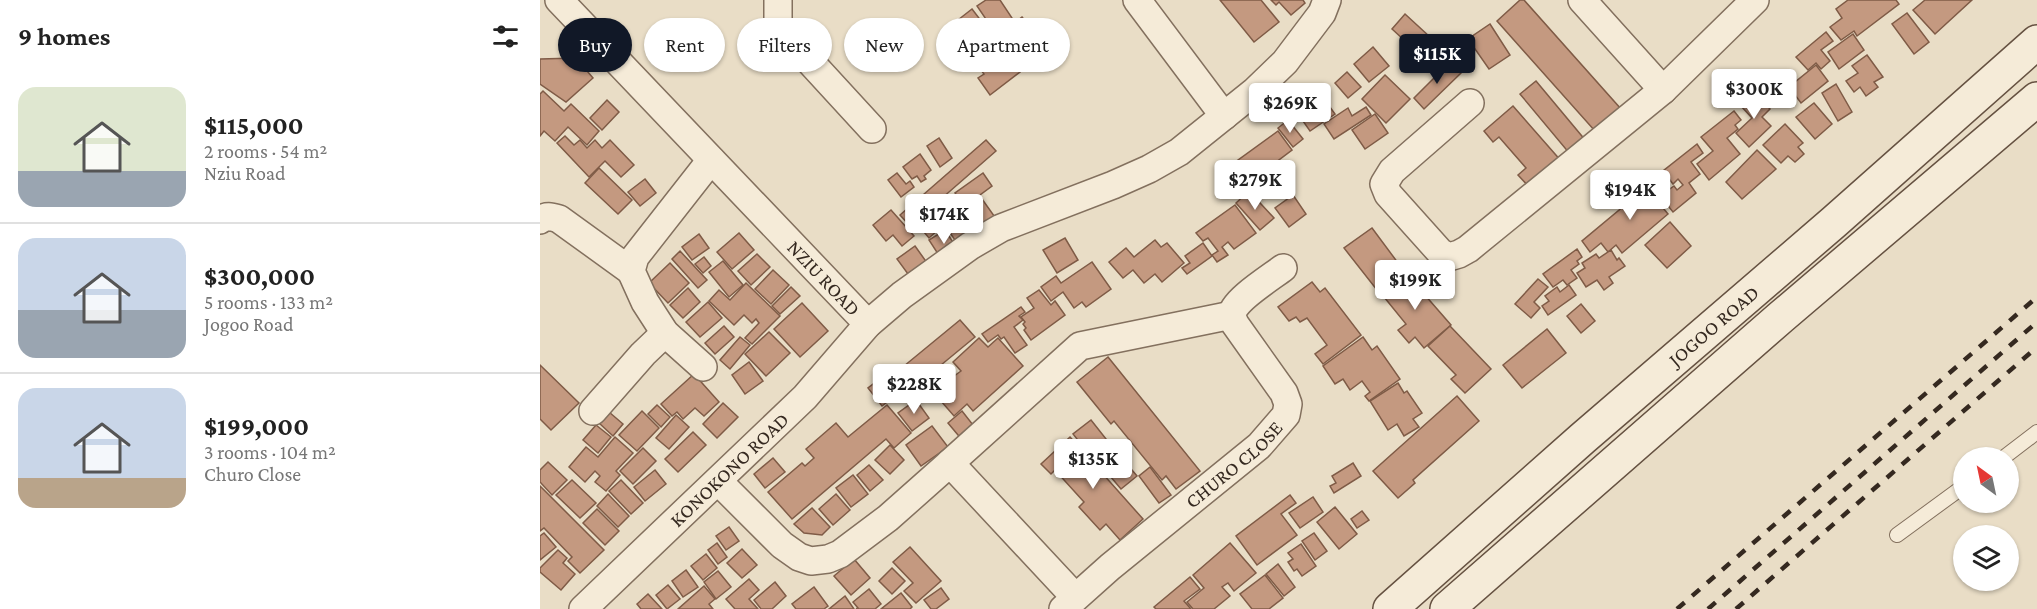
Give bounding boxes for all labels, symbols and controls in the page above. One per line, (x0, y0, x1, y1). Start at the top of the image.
chip: Buy (558, 18, 632, 72)
chip: Rent (644, 18, 725, 72)
chip: Filters (737, 18, 832, 72)
chip: New (844, 18, 924, 72)
chip: Apartment (936, 18, 1070, 72)
icon: filters (489, 20, 522, 53)
text: 9 homes (18, 22, 110, 51)
pin: $115K (1395, 34, 1479, 85)
text: $115K (1413, 42, 1461, 64)
pin: $300K (1712, 69, 1796, 120)
text: $300K (1726, 77, 1782, 99)
pin: $269K (1248, 83, 1332, 134)
text: $269K (1263, 91, 1317, 113)
icon: home (66, 111, 138, 183)
text: $115,000 (204, 111, 304, 140)
text: 2 rooms · 54 m² (204, 140, 327, 162)
pin: $279K (1213, 160, 1297, 211)
text: Nziu Road (204, 162, 286, 184)
text: $279K (1228, 168, 1282, 190)
pin: $194K (1588, 170, 1672, 221)
text: $194K (1604, 178, 1656, 200)
pin: $174K (902, 194, 986, 245)
text: $174K (919, 202, 969, 224)
street label: NZIU ROAD (783, 236, 865, 320)
pin: $199K (1373, 260, 1457, 311)
icon: home (66, 262, 138, 334)
text: $300,000 (204, 262, 315, 291)
text: $199K (1389, 268, 1441, 290)
street label: JOGOO ROAD (1662, 281, 1763, 373)
text: 5 rooms · 133 m² (204, 291, 333, 313)
text: Jogoo Road (204, 313, 294, 335)
pin: $228K (872, 364, 956, 415)
text: $228K (887, 372, 941, 394)
street label: KONOKONO ROAD (665, 408, 793, 531)
icon: home (66, 412, 138, 484)
text: $199,000 (204, 412, 309, 441)
street label: CHURO CLOSE (1181, 416, 1287, 512)
pin: $135K (1051, 439, 1135, 490)
text: 3 rooms · 104 m² (204, 441, 336, 463)
text: $135K (1068, 447, 1118, 469)
north arrow (1953, 447, 2019, 513)
map controls (1953, 447, 2019, 591)
text: Churo Close (204, 463, 301, 485)
button: layers (1953, 525, 2019, 591)

